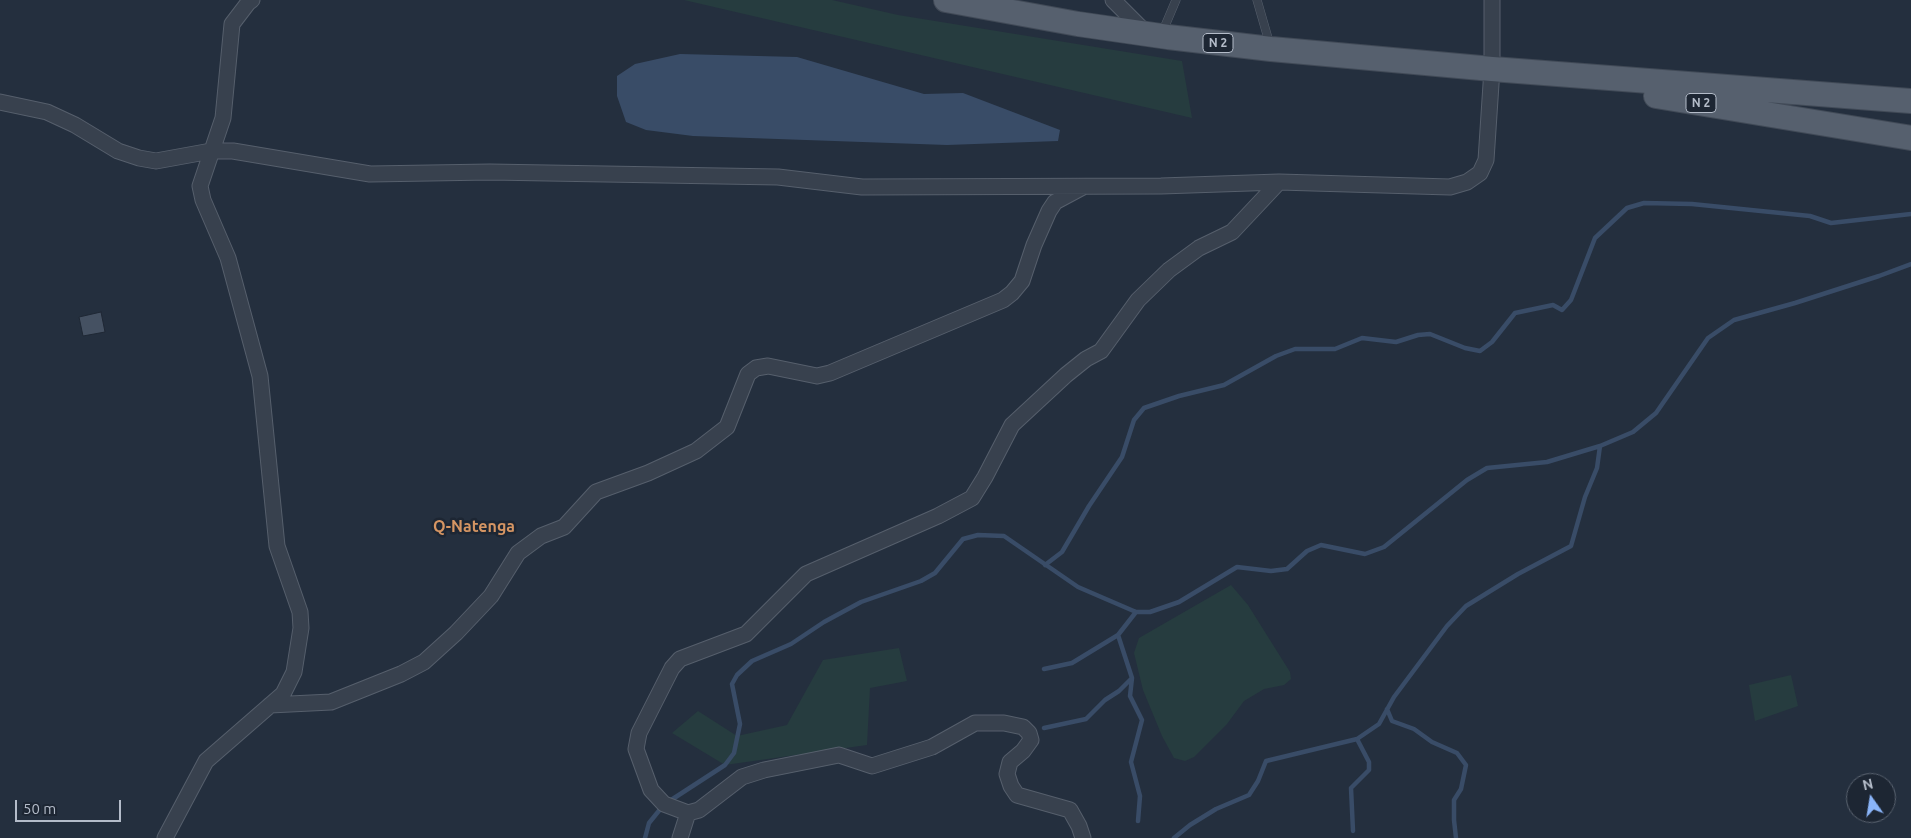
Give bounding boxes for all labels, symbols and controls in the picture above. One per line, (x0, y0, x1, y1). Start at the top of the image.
road number: N 2 (1203, 34, 1233, 52)
road number: N 2 (1686, 94, 1716, 112)
district label: Q-Natenga (433, 517, 515, 537)
north arrow (1846, 773, 1896, 823)
text: N (1861, 775, 1875, 793)
scale bar (18, 790, 124, 822)
text: 50 m (23, 800, 56, 817)

